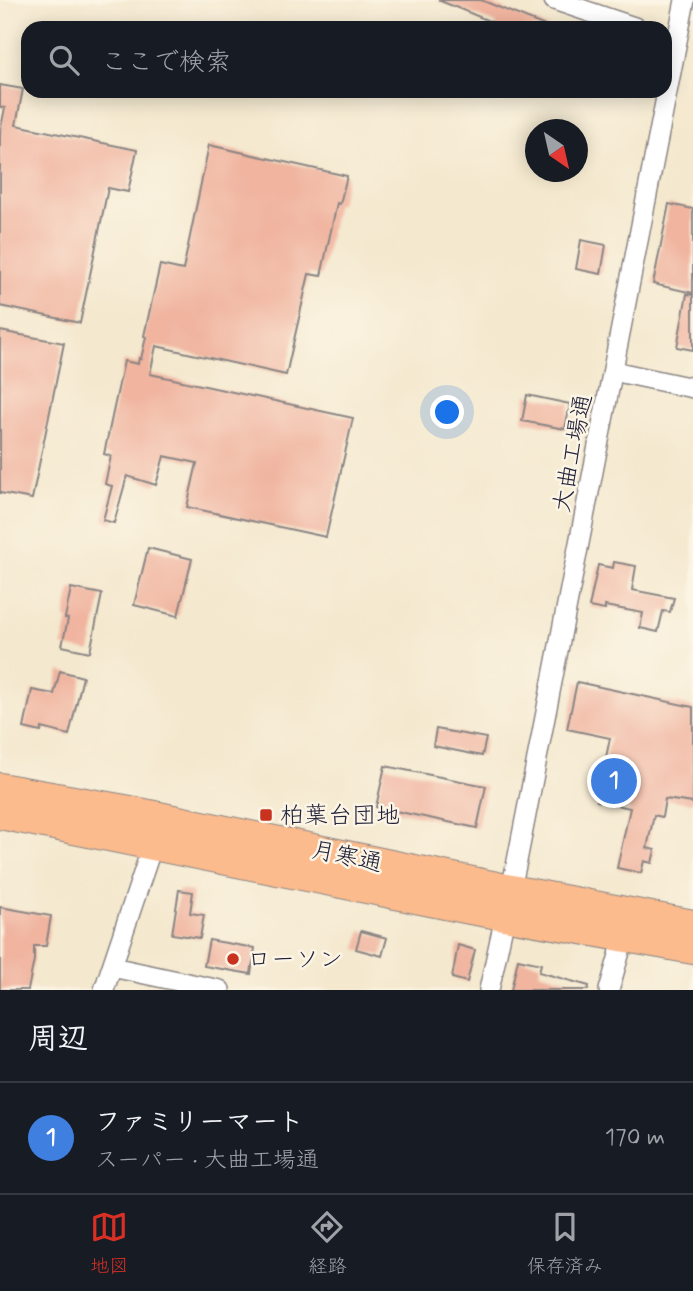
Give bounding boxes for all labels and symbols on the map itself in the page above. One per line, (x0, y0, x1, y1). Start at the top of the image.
north arrow (525, 119, 588, 182)
street label: 大曲工場通 (547, 391, 600, 515)
your location (430, 395, 464, 429)
pin: 1 (591, 755, 637, 807)
place label: 柏葉台団地 (280, 801, 400, 832)
marker: 柏葉台団地 (258, 807, 274, 823)
street label: 月寒通 (308, 835, 385, 880)
place label: ローソン (247, 945, 343, 976)
marker: ローソン (225, 951, 241, 967)

